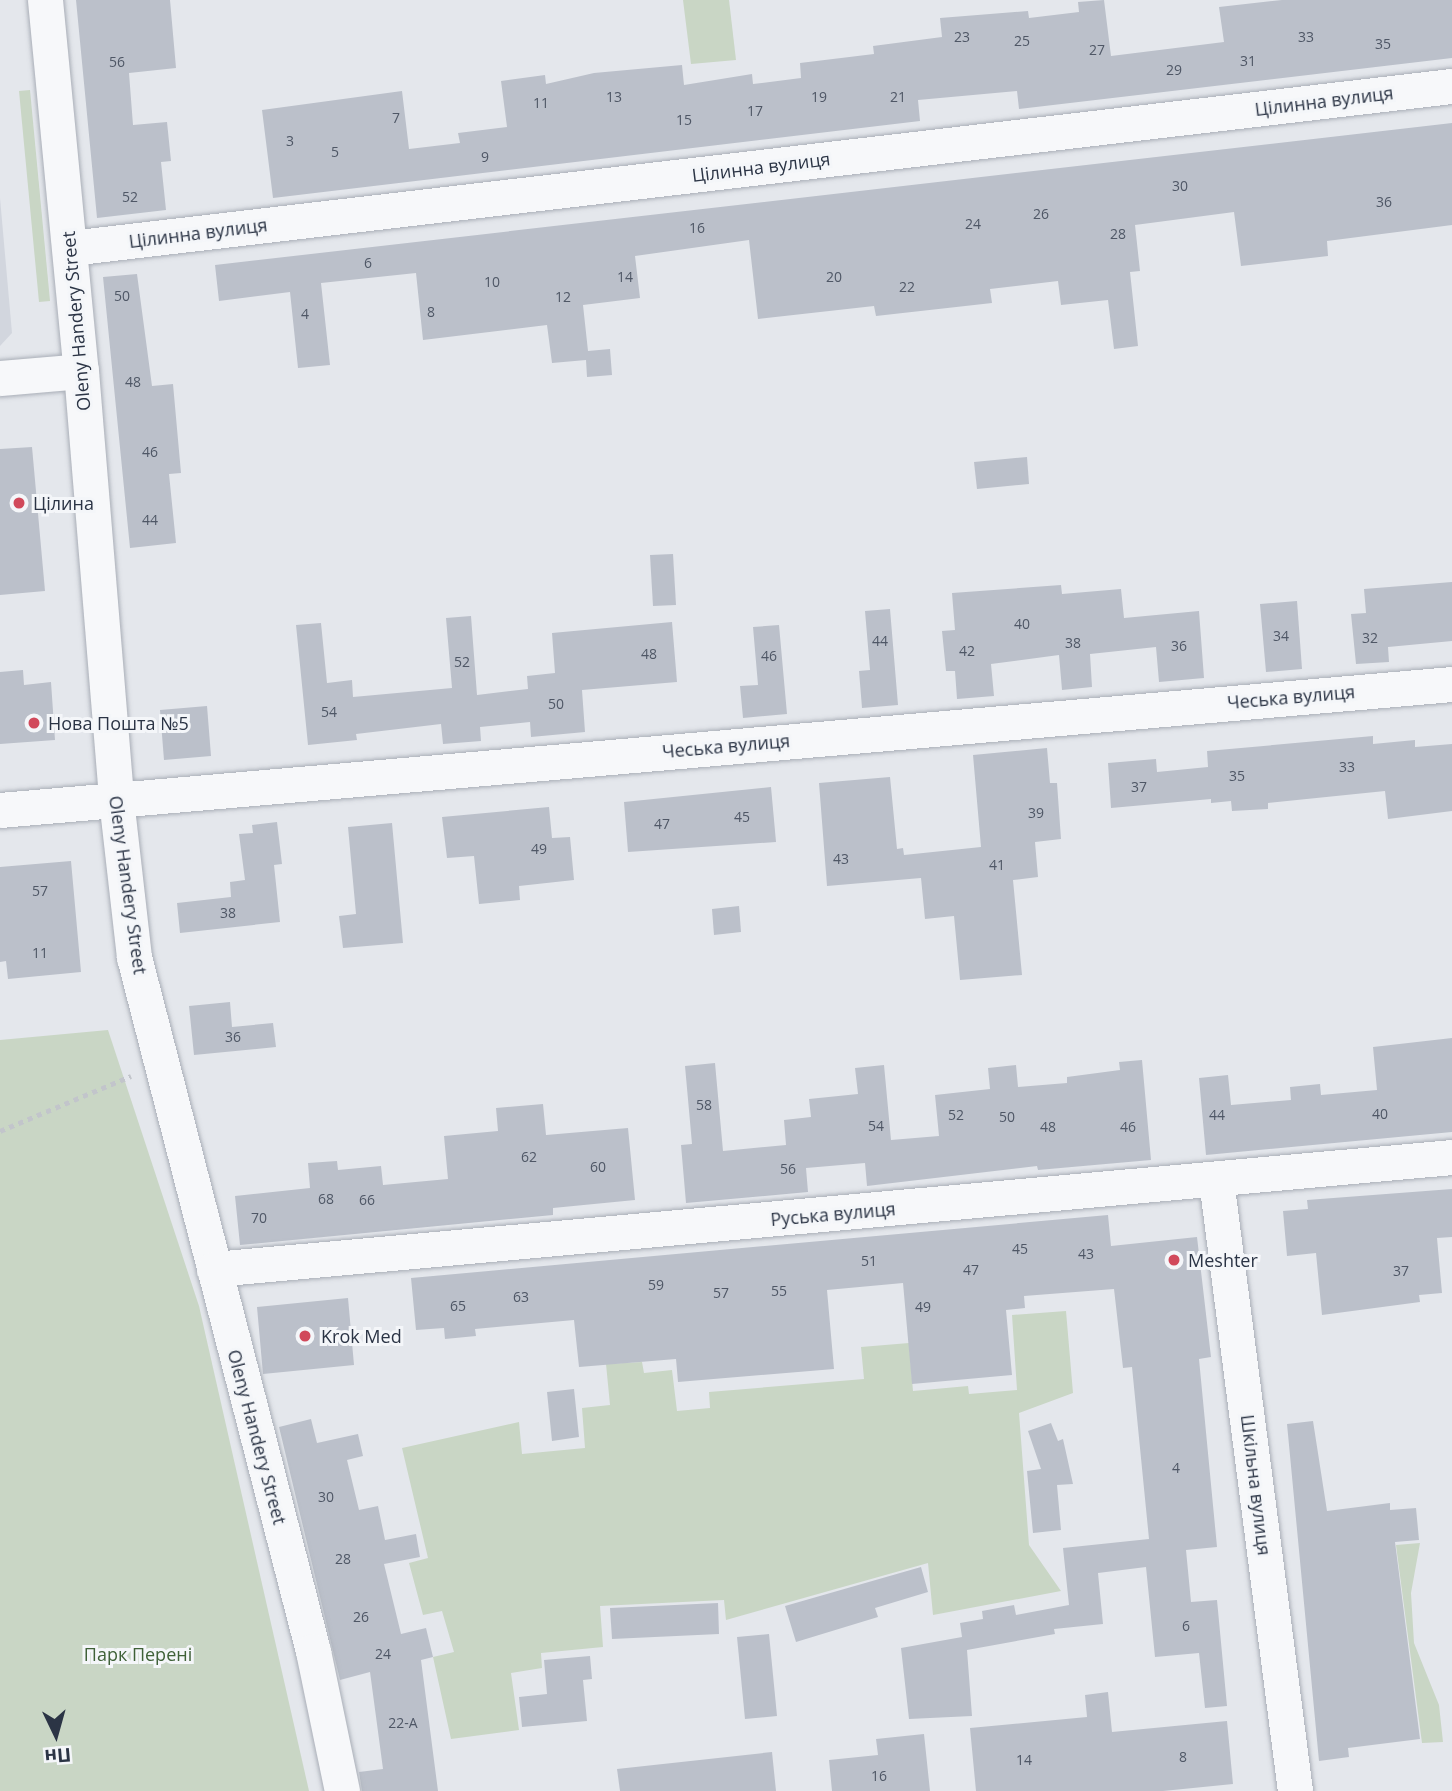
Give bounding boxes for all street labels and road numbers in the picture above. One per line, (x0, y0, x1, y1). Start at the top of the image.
street label: Цілинна вулиця (1254, 82, 1394, 120)
street label: Цілинна вулиця (691, 148, 831, 186)
street label: Цілинна вулиця (128, 214, 268, 252)
street label: Oleny Handery Street (57, 230, 95, 412)
street label: Чеська вулиця (1226, 681, 1356, 713)
street label: Чеська вулиця (661, 730, 791, 762)
street label: Oleny Handery Street (105, 794, 151, 976)
street label: Руська вулиця (770, 1198, 896, 1230)
street label: Oleny Handery Street (223, 1347, 291, 1527)
street label: Шкільна вулиця (1237, 1413, 1275, 1557)

